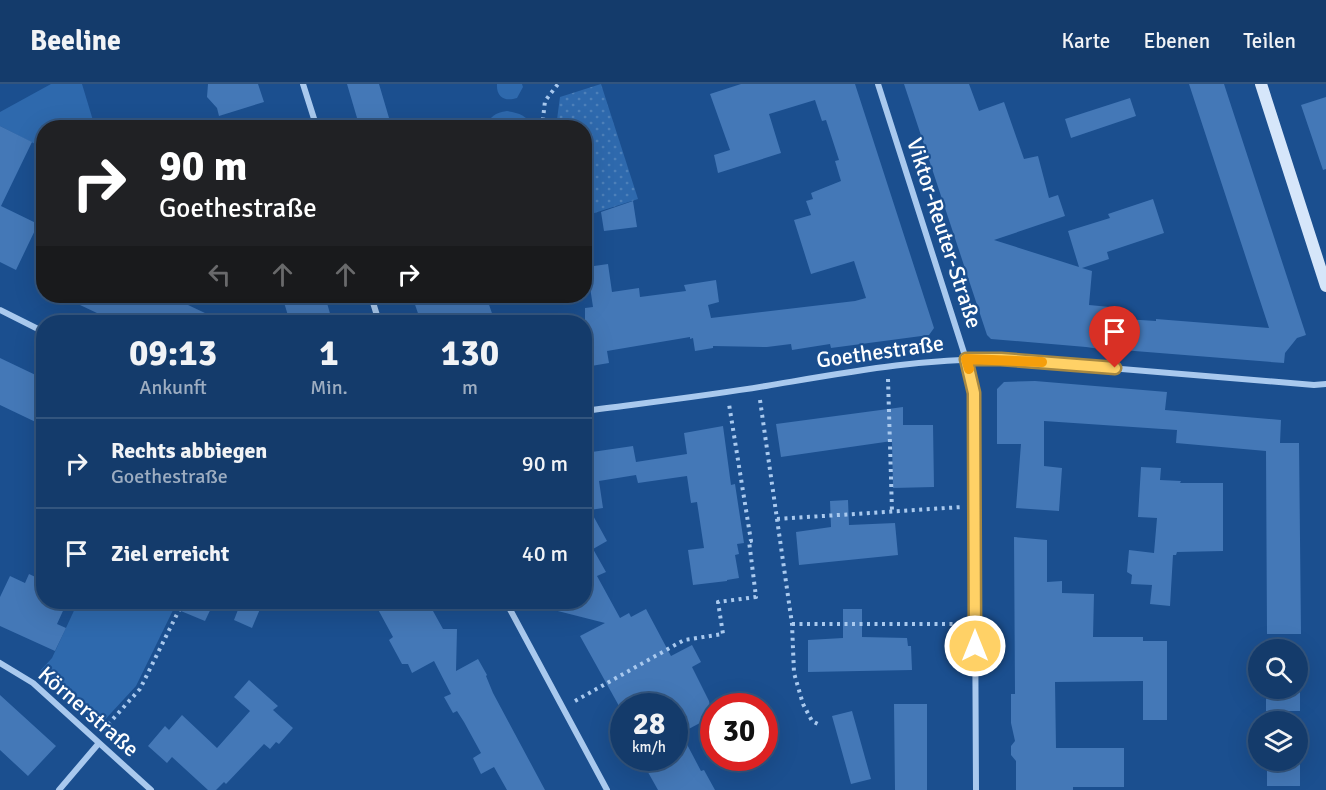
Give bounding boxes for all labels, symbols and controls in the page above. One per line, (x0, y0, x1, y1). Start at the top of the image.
text: Beeline (30, 24, 121, 58)
text: Karte (1061, 28, 1110, 54)
text: Ebenen (1143, 28, 1210, 54)
text: Teilen (1243, 28, 1296, 54)
street label: Viktor-Reuter-Straße (901, 135, 988, 332)
text: 90 m (159, 141, 248, 192)
icon: right (60, 144, 138, 222)
text: Goethestraße (159, 192, 317, 225)
icon: left (203, 258, 236, 291)
icon: ahead (266, 258, 299, 291)
icon: ahead (329, 258, 362, 291)
icon: right (392, 258, 425, 291)
pin (1089, 306, 1140, 368)
icon: arrive (1098, 315, 1131, 348)
street label: Goethestraße (815, 329, 946, 374)
text: 09:13 (129, 331, 217, 376)
text: 1 (319, 331, 339, 376)
text: 130 (441, 331, 499, 376)
text: Ankunft (139, 375, 207, 400)
text: Min. (310, 375, 348, 400)
text: m (462, 375, 478, 400)
text: Rechts abbiegen (111, 437, 267, 464)
icon: right (60, 447, 93, 480)
text: 90 m (522, 450, 568, 477)
text: Goethestraße (111, 464, 228, 489)
icon: arrive (60, 537, 93, 570)
text: Ziel erreicht (111, 540, 229, 567)
text: 40 m (522, 540, 568, 567)
position arrow (943, 614, 1007, 678)
map controls (1248, 639, 1308, 771)
button: search (1248, 639, 1308, 699)
street label: Körnerstraße (33, 660, 145, 762)
speed limit sign: 30 (700, 693, 778, 771)
text: 28 (633, 706, 665, 743)
button: layers (1248, 711, 1308, 771)
text: km/h (632, 738, 666, 756)

